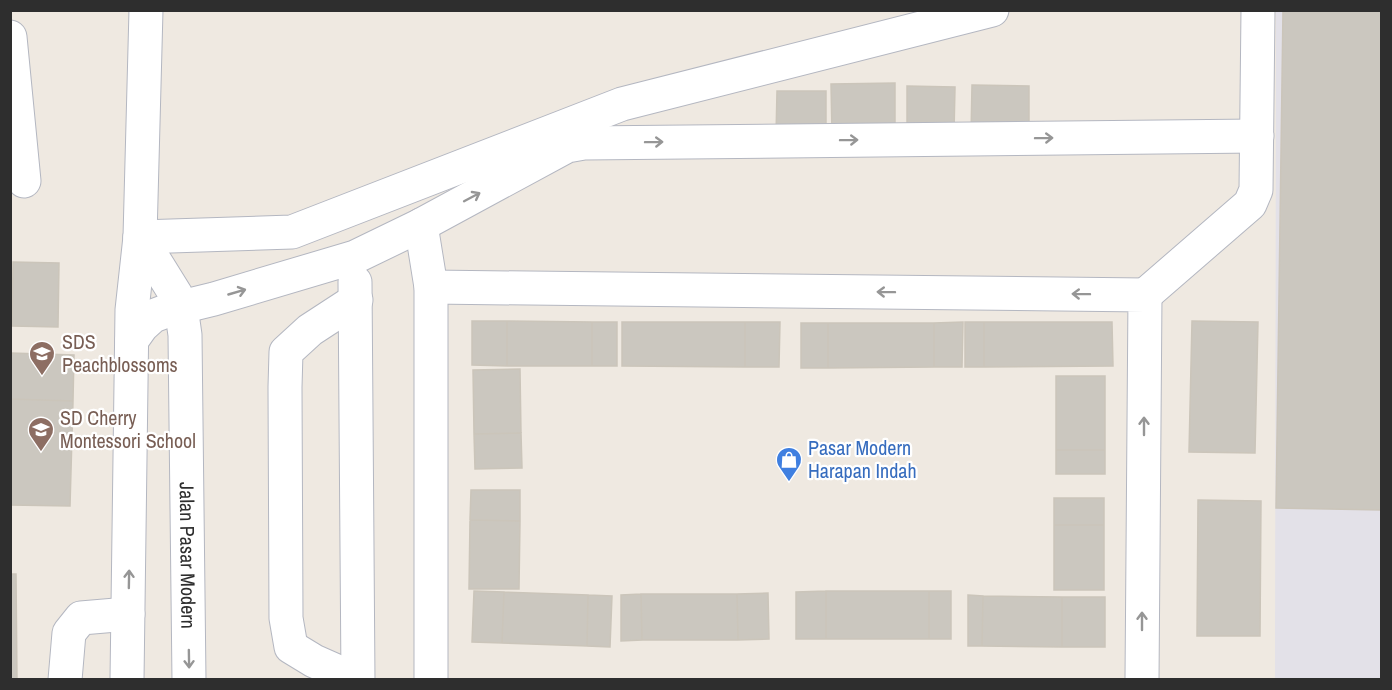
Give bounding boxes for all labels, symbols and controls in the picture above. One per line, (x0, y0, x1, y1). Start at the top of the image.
one-way arrow (1034, 132, 1054, 144)
one-way arrow (839, 134, 859, 146)
one-way arrow (644, 136, 664, 148)
one-way arrow (463, 191, 481, 202)
one-way arrow (227, 286, 246, 297)
one-way arrow (876, 286, 896, 298)
one-way arrow (1071, 288, 1091, 300)
place label: SDS Peachblossoms (62, 328, 178, 378)
school or university icon: SDS Peachblossoms (27, 339, 57, 377)
place label: SD Cherry Montessori School (60, 404, 196, 454)
school or university icon: SD Cherry Montessori School (26, 415, 56, 453)
one-way arrow (1138, 417, 1149, 437)
place label: Pasar Modern Harapan Indah (808, 434, 917, 484)
shop icon: Pasar Modern Harapan Indah (774, 445, 804, 483)
street label: Jalan Pasar Modern (174, 482, 202, 629)
one-way arrow (123, 570, 135, 590)
one-way arrow (1136, 612, 1148, 632)
one-way arrow (183, 649, 195, 669)

